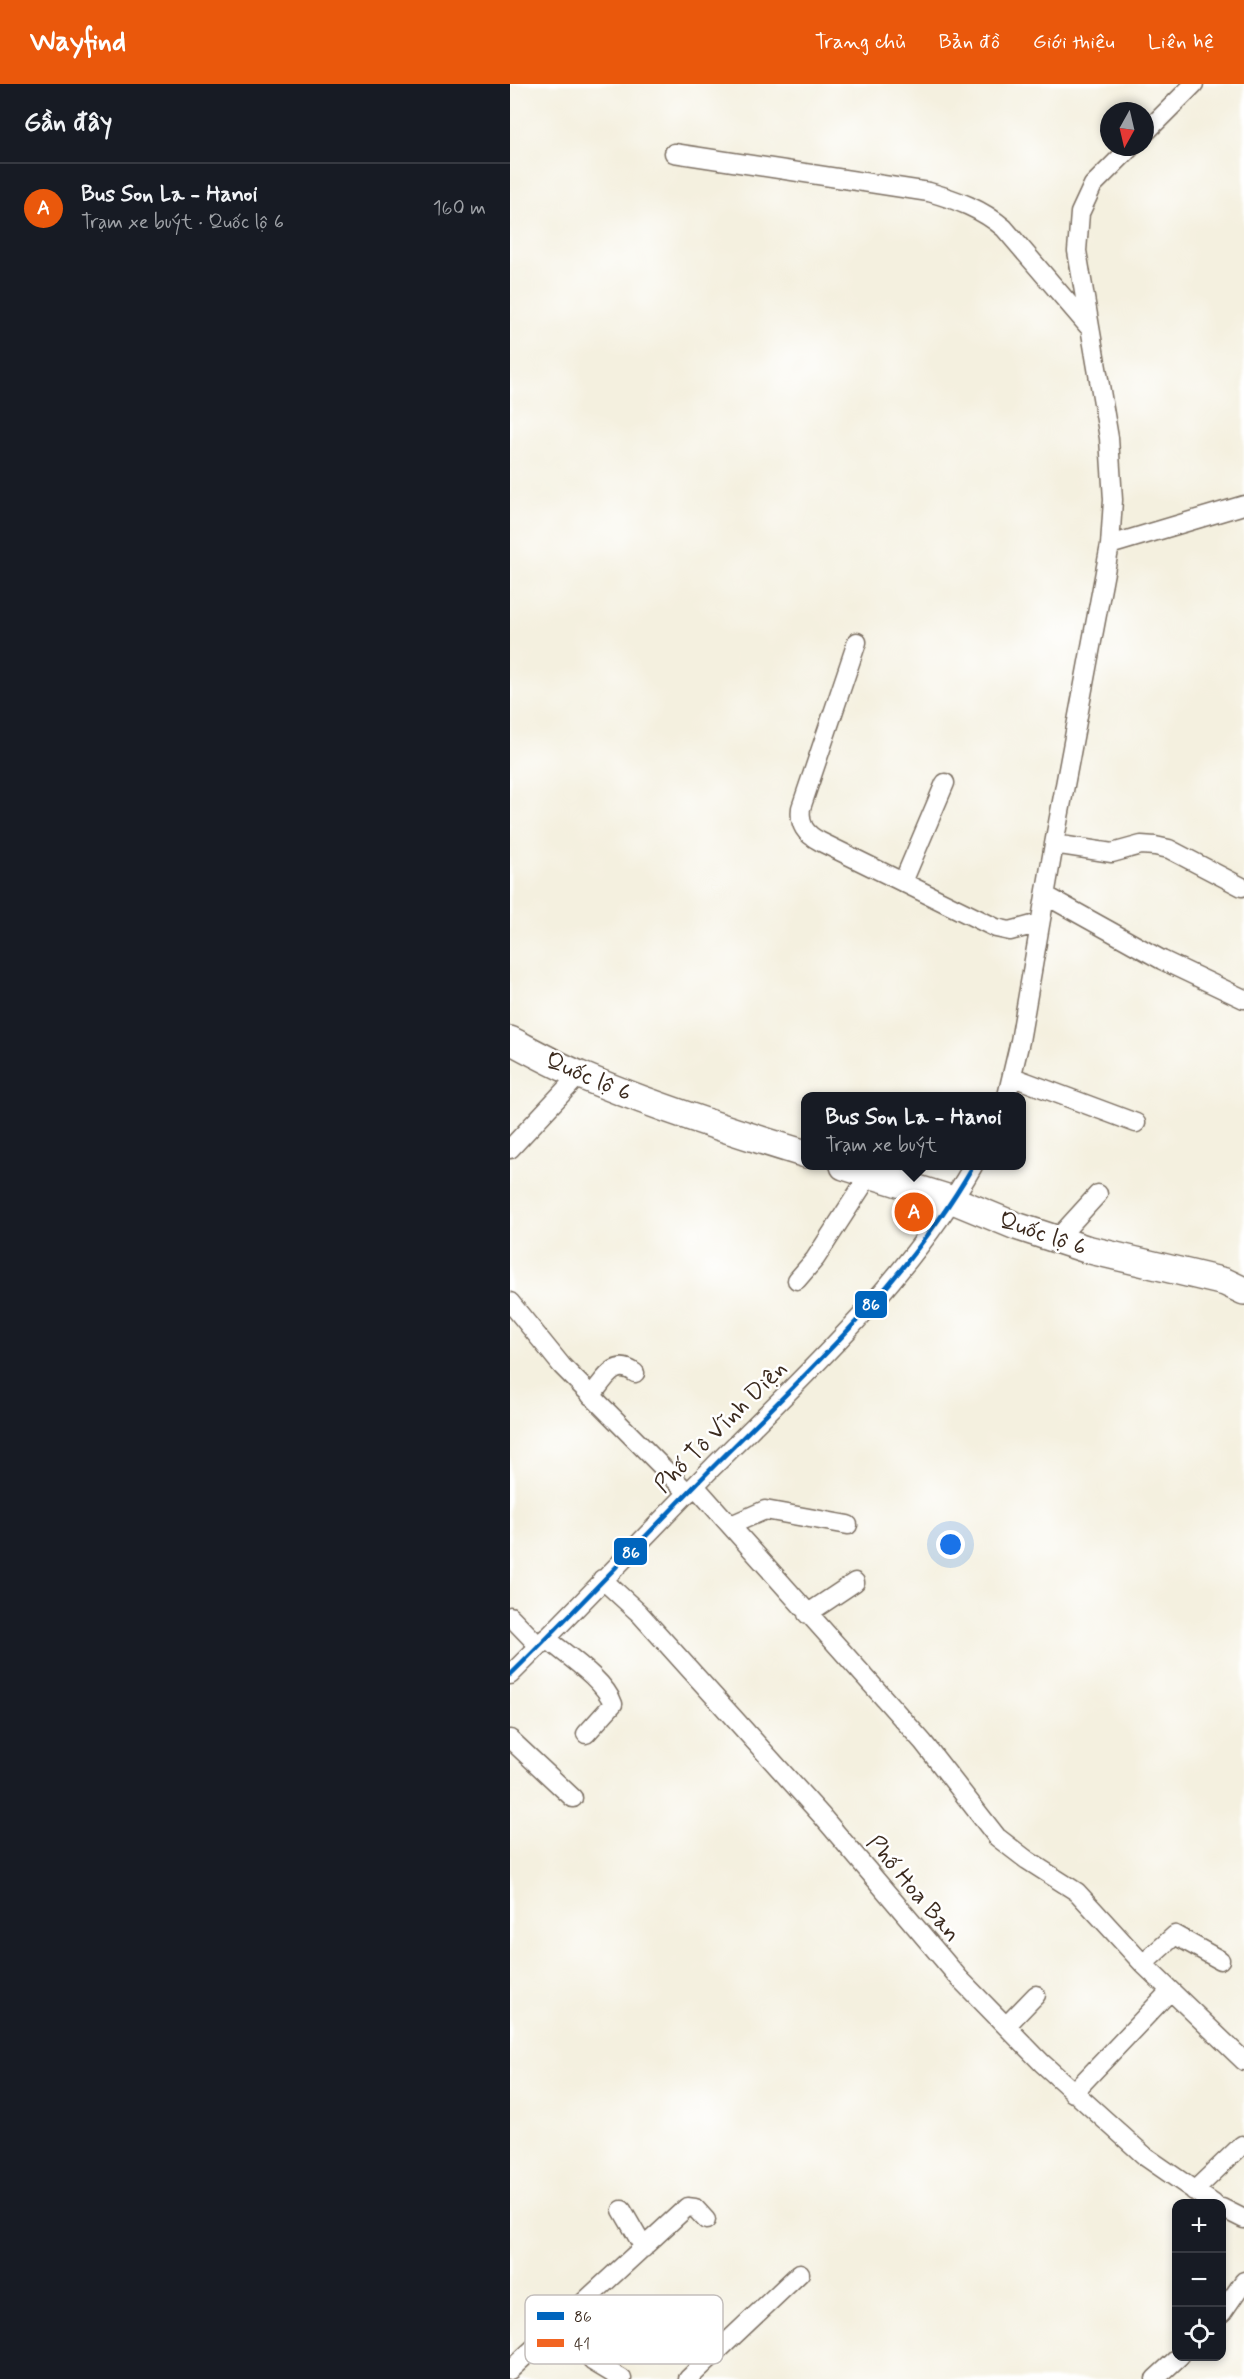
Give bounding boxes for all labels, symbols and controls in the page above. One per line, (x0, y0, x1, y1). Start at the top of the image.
text: Wayfind (30, 24, 126, 61)
text: Trang chủ (815, 28, 906, 56)
text: Bản đồ (939, 28, 1000, 56)
text: Giới thiệu (1033, 28, 1115, 56)
text: Liên hệ (1148, 28, 1214, 56)
north arrow (1100, 102, 1154, 156)
text: Gần đây (24, 106, 112, 140)
text: Bus Son La - Hanoi (81, 181, 258, 209)
text: A (37, 195, 50, 222)
text: 160 m (433, 195, 486, 222)
text: Trạm xe buýt · Quốc lộ 6 (81, 209, 284, 236)
street label: Quốc lộ 6 (541, 1045, 636, 1109)
popup (801, 1092, 1026, 1170)
text: Bus Son La - Hanoi (825, 1104, 1002, 1132)
text: Trạm xe buýt (825, 1132, 937, 1159)
pin: A (894, 1190, 934, 1234)
street label: Quốc lộ 6 (995, 1205, 1090, 1264)
line badge: 86 (854, 1290, 888, 1319)
text: 86 (862, 1295, 880, 1316)
street label: Phố Tô Vĩnh Diện (648, 1354, 794, 1500)
your location (936, 1530, 965, 1559)
line badge: 86 (613, 1537, 648, 1566)
text: 86 (622, 1543, 640, 1564)
street label: Phố Hoa Ban (859, 1829, 967, 1949)
map controls (1172, 2199, 1226, 2361)
button: + (1172, 2199, 1226, 2253)
button: − (1172, 2253, 1226, 2307)
legend (525, 2295, 723, 2364)
text: 86 (574, 2307, 592, 2328)
button: locate (1172, 2307, 1226, 2361)
text: 41 (574, 2334, 590, 2355)

